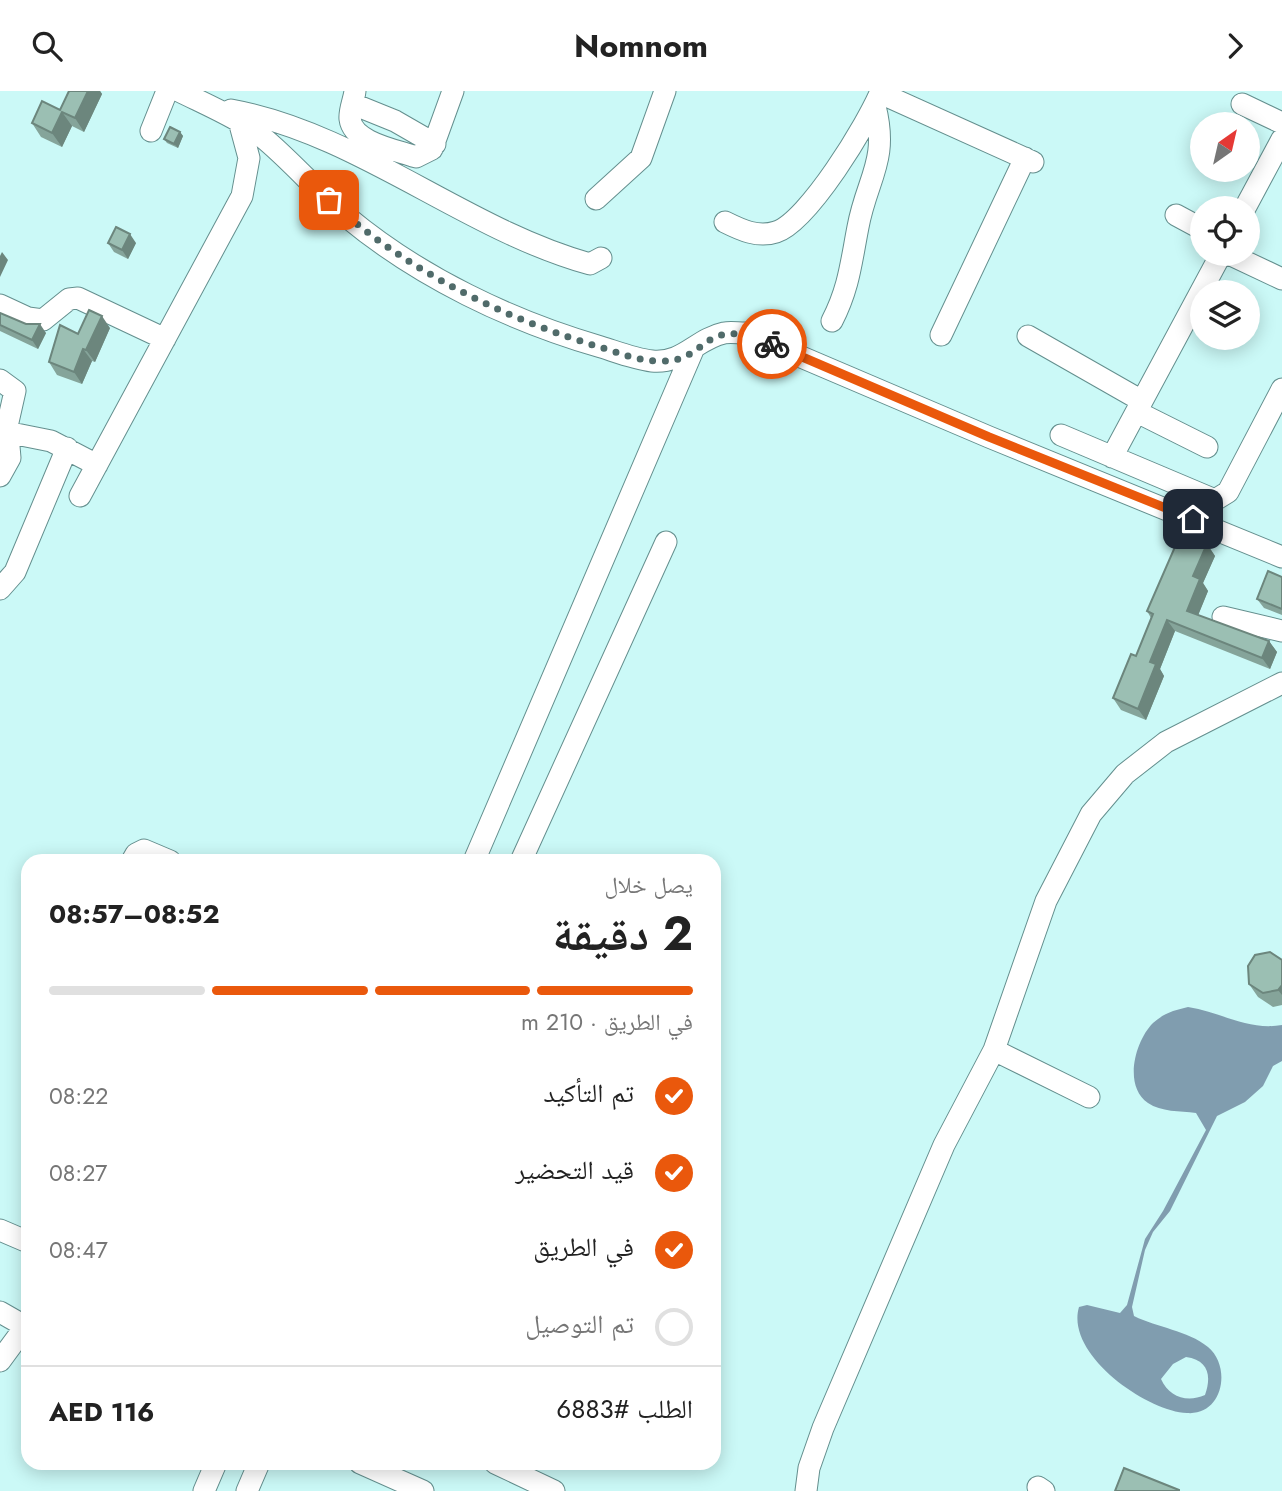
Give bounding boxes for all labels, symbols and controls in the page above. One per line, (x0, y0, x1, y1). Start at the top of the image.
text: Nomnom (574, 23, 708, 69)
icon: search (28, 27, 66, 65)
icon: forward (1216, 27, 1254, 65)
north arrow (1190, 112, 1260, 182)
map controls (1190, 112, 1260, 350)
pin (299, 170, 359, 230)
icon: bag (310, 181, 348, 219)
button: locate (1190, 196, 1260, 266)
button: layers (1190, 280, 1260, 350)
courier (737, 309, 807, 379)
icon: bike (753, 325, 791, 363)
pin (1163, 489, 1223, 549)
icon: home (1174, 500, 1212, 538)
text: يصل خلال (604, 868, 693, 902)
text: 08:52–08:57 (49, 895, 219, 933)
text: 2 دقيقة (552, 901, 693, 967)
text: في الطريق · 210 m (521, 1005, 693, 1039)
text: تم التأكيد (543, 1074, 634, 1112)
icon: check (655, 1077, 693, 1115)
text: 08:22 (49, 1079, 108, 1113)
text: قيد التحضير (515, 1151, 634, 1189)
icon: check (655, 1154, 693, 1192)
text: 08:27 (49, 1156, 107, 1190)
text: في الطريق (533, 1228, 634, 1266)
icon: check (655, 1231, 693, 1269)
text: 08:47 (49, 1233, 108, 1267)
text: تم التوصيل (525, 1305, 634, 1343)
text: الطلب #6883 (556, 1390, 693, 1428)
text: AED 116 (49, 1393, 155, 1431)

